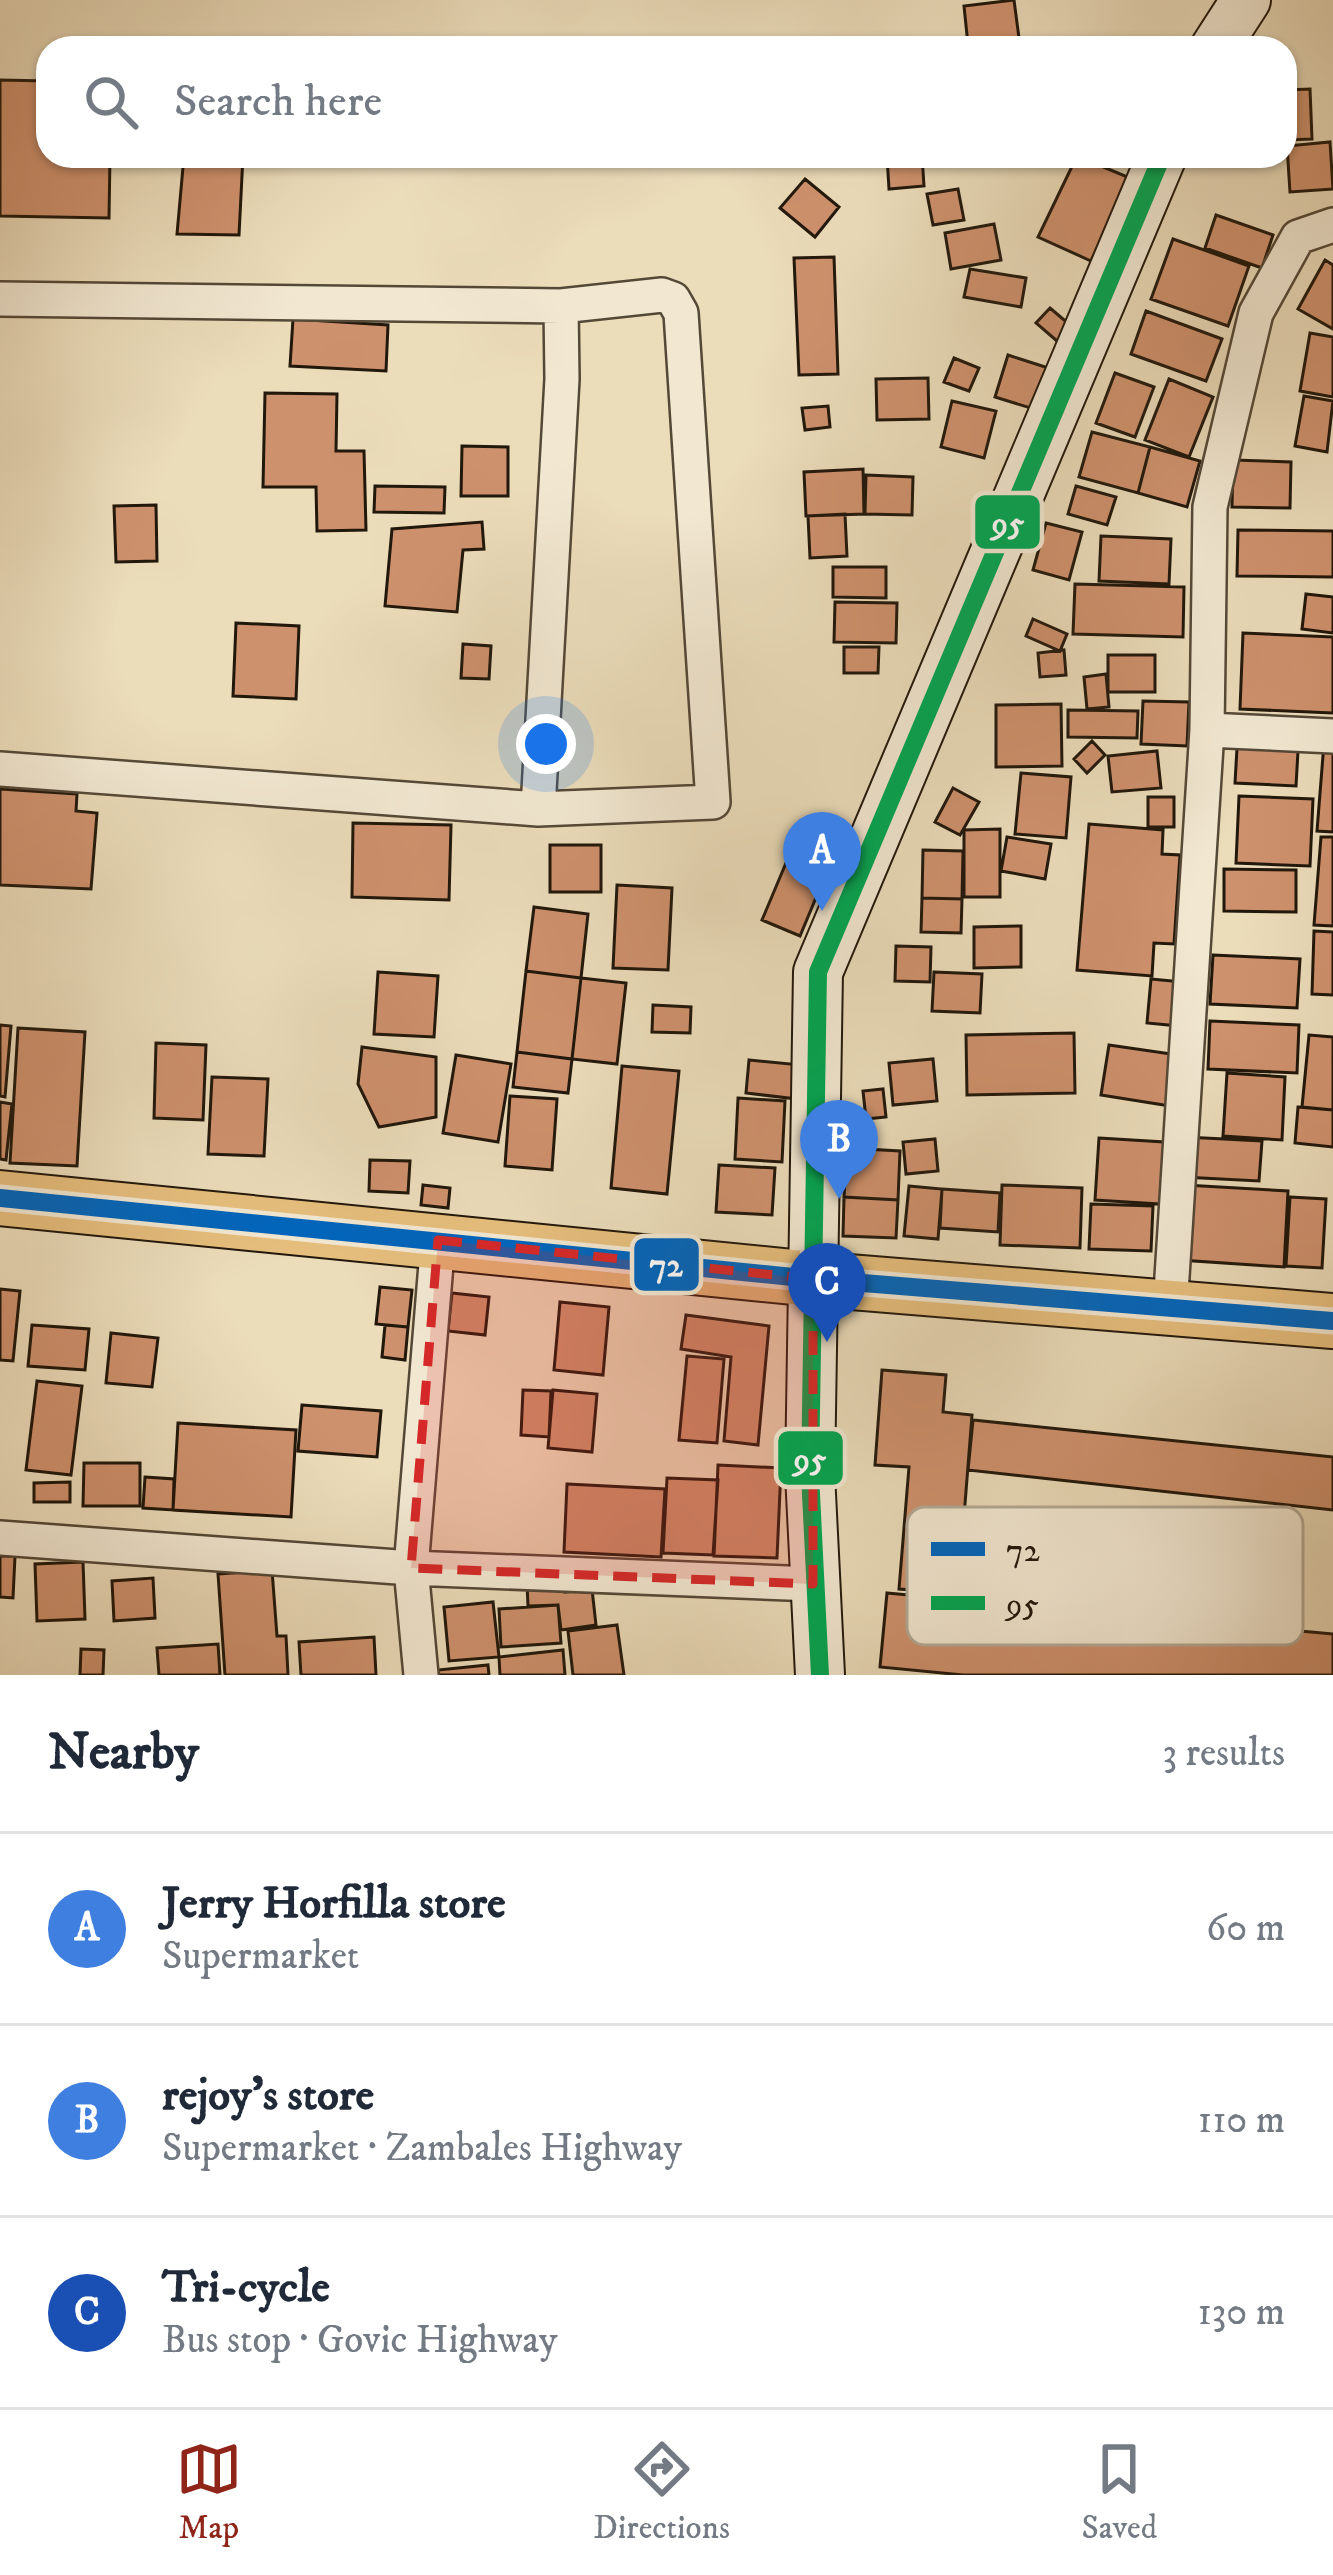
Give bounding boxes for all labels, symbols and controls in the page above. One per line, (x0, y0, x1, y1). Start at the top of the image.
search box (36, 36, 1297, 168)
icon: search (78, 69, 144, 135)
text: Search here (174, 74, 382, 130)
line badge: 95 (973, 493, 1042, 551)
text: 95 (990, 504, 1025, 545)
your location (516, 714, 576, 774)
pin: A (783, 812, 861, 911)
pin: B (800, 1100, 878, 1199)
line badge: 72 (632, 1236, 701, 1293)
pin: C (788, 1243, 866, 1342)
text: 72 (649, 1246, 684, 1287)
line badge: 95 (776, 1429, 845, 1487)
text: 95 (792, 1440, 827, 1481)
legend (907, 1507, 1303, 1645)
text: 72 (1006, 1531, 1040, 1572)
text: 95 (1004, 1585, 1039, 1626)
text: Nearby (48, 1721, 199, 1785)
text: 3 results (1162, 1729, 1285, 1778)
text: Jerry Horfilla store (162, 1876, 506, 1932)
text: A (75, 1904, 99, 1953)
text: 60 m (1206, 1904, 1285, 1953)
text: Supermarket (162, 1932, 359, 1981)
text: rejoy's store (162, 2068, 374, 2124)
text: B (75, 2096, 99, 2145)
text: 110 m (1198, 2096, 1285, 2145)
text: Supermarket · Zambales Highway (162, 2124, 682, 2173)
text: Tri-cycle (162, 2260, 330, 2316)
text: C (74, 2288, 100, 2337)
text: 130 m (1197, 2288, 1285, 2337)
text: Bus stop · Govic Highway (162, 2316, 557, 2365)
tab: Map (176, 2436, 242, 2549)
tab: Directions (593, 2436, 730, 2549)
tab: Saved (1081, 2436, 1157, 2549)

